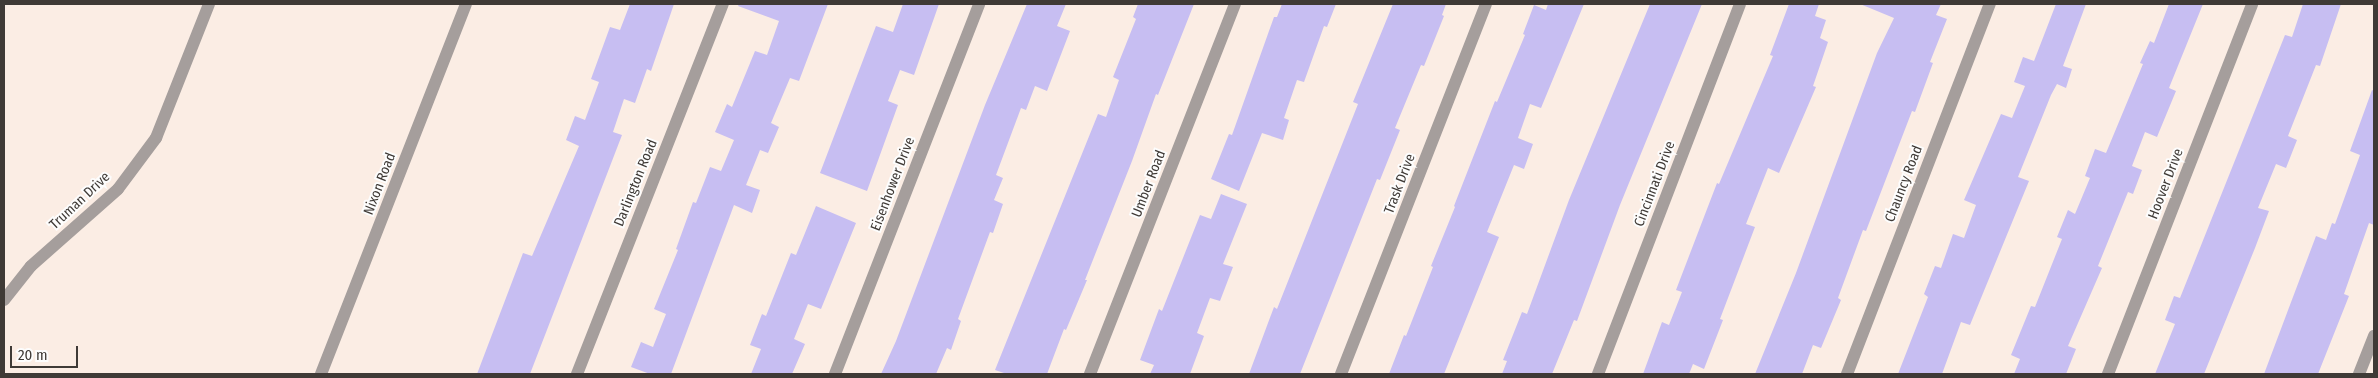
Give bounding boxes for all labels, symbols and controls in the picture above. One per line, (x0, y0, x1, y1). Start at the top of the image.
street label: Eisenhower Drive (867, 135, 919, 233)
street label: Darlington Road (611, 137, 661, 229)
street label: Cincinnati Drive (1631, 139, 1679, 229)
street label: Chauncy Road (1882, 143, 1926, 225)
street label: Hoover Drive (2145, 146, 2187, 222)
street label: Umber Road (1129, 148, 1169, 220)
street label: Nixon Road (360, 151, 400, 217)
street label: Trask Drive (1381, 152, 1419, 216)
street label: Truman Drive (46, 169, 114, 233)
scale bar (12, 336, 80, 368)
text: 20 m (18, 346, 48, 364)

